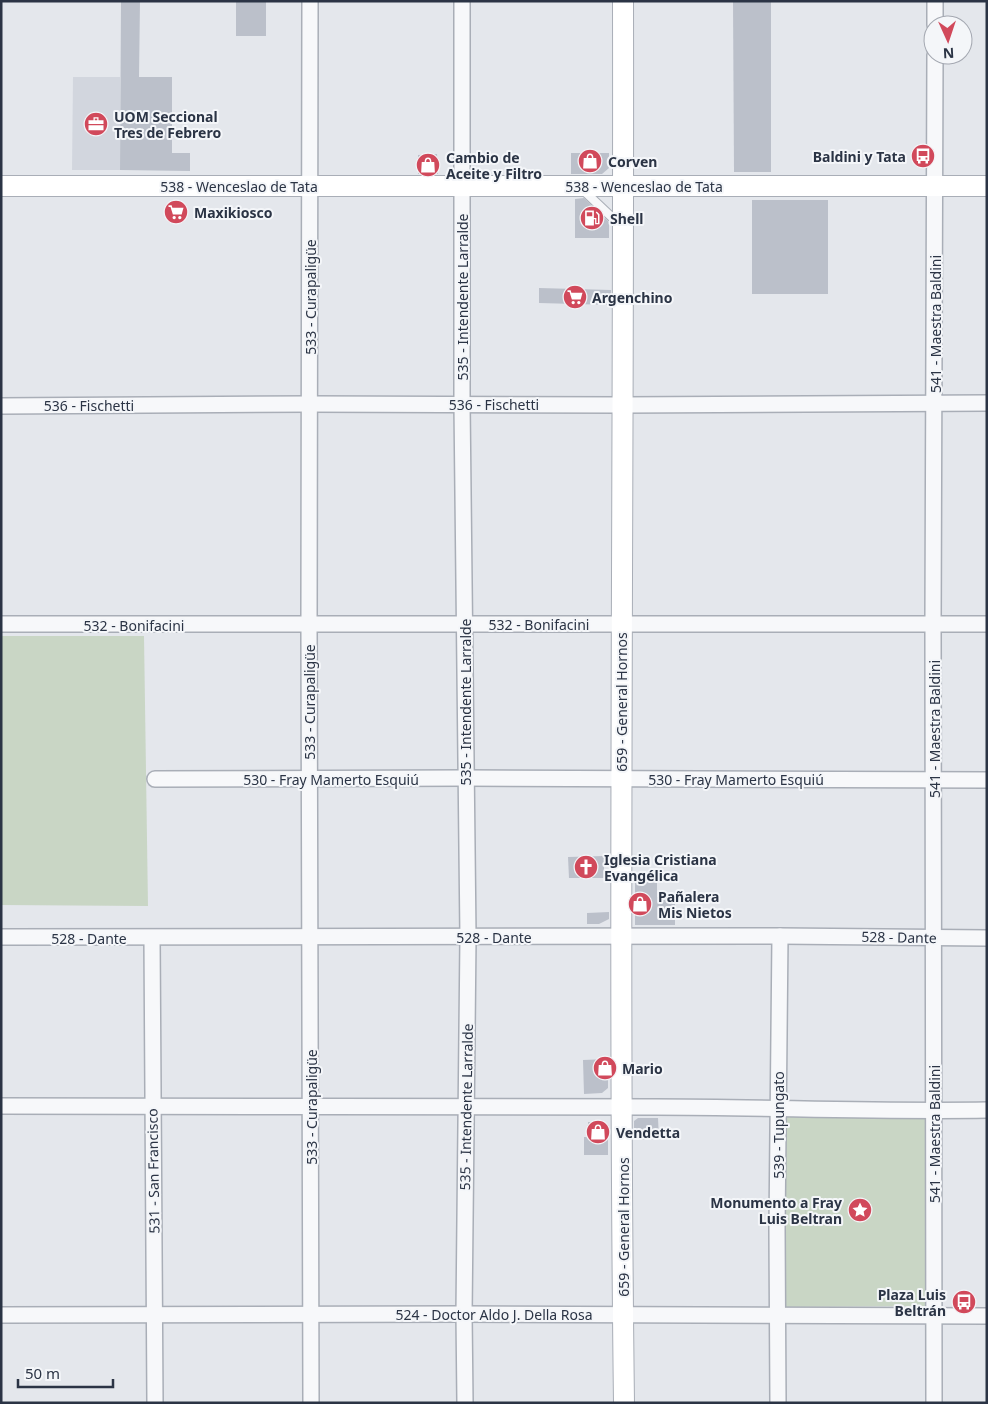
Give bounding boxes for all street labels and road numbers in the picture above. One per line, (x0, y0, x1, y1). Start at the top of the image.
street label: 538 - Wenceslao de Tata (160, 177, 318, 196)
street label: 538 - Wenceslao de Tata (565, 177, 723, 196)
street label: 535 - Intendente Larralde (453, 213, 472, 381)
street label: 533 - Curapaligüe (301, 239, 320, 355)
street label: 541 - Maestra Baldini (926, 255, 945, 393)
street label: 536 - Fischetti (449, 395, 539, 414)
street label: 536 - Fischetti (44, 396, 134, 415)
street label: 532 - Bonifacini (489, 615, 589, 634)
street label: 532 - Bonifacini (84, 616, 184, 635)
street label: 535 - Intendente Larralde (456, 618, 475, 786)
street label: 659 - General Hornos (612, 632, 631, 772)
street label: 533 - Curapaligüe (300, 644, 319, 760)
street label: 541 - Maestra Baldini (925, 660, 944, 798)
street label: 530 - Fray Mamerto Esquiú (243, 770, 419, 789)
street label: 530 - Fray Mamerto Esquiú (648, 770, 824, 789)
street label: 528 - Dante (861, 927, 937, 947)
street label: 528 - Dante (456, 928, 532, 947)
street label: 528 - Dante (51, 929, 127, 948)
street label: 535 - Intendente Larralde (455, 1023, 477, 1191)
street label: 533 - Curapaligüe (302, 1049, 321, 1165)
street label: 541 - Maestra Baldini (925, 1065, 944, 1203)
street label: 539 - Tupungato (769, 1071, 788, 1179)
street label: 531 - San Francisco (142, 1108, 164, 1234)
street label: 659 - General Hornos (614, 1157, 633, 1297)
street label: 524 - Doctor Aldo J. Della Rosa (395, 1305, 593, 1324)

